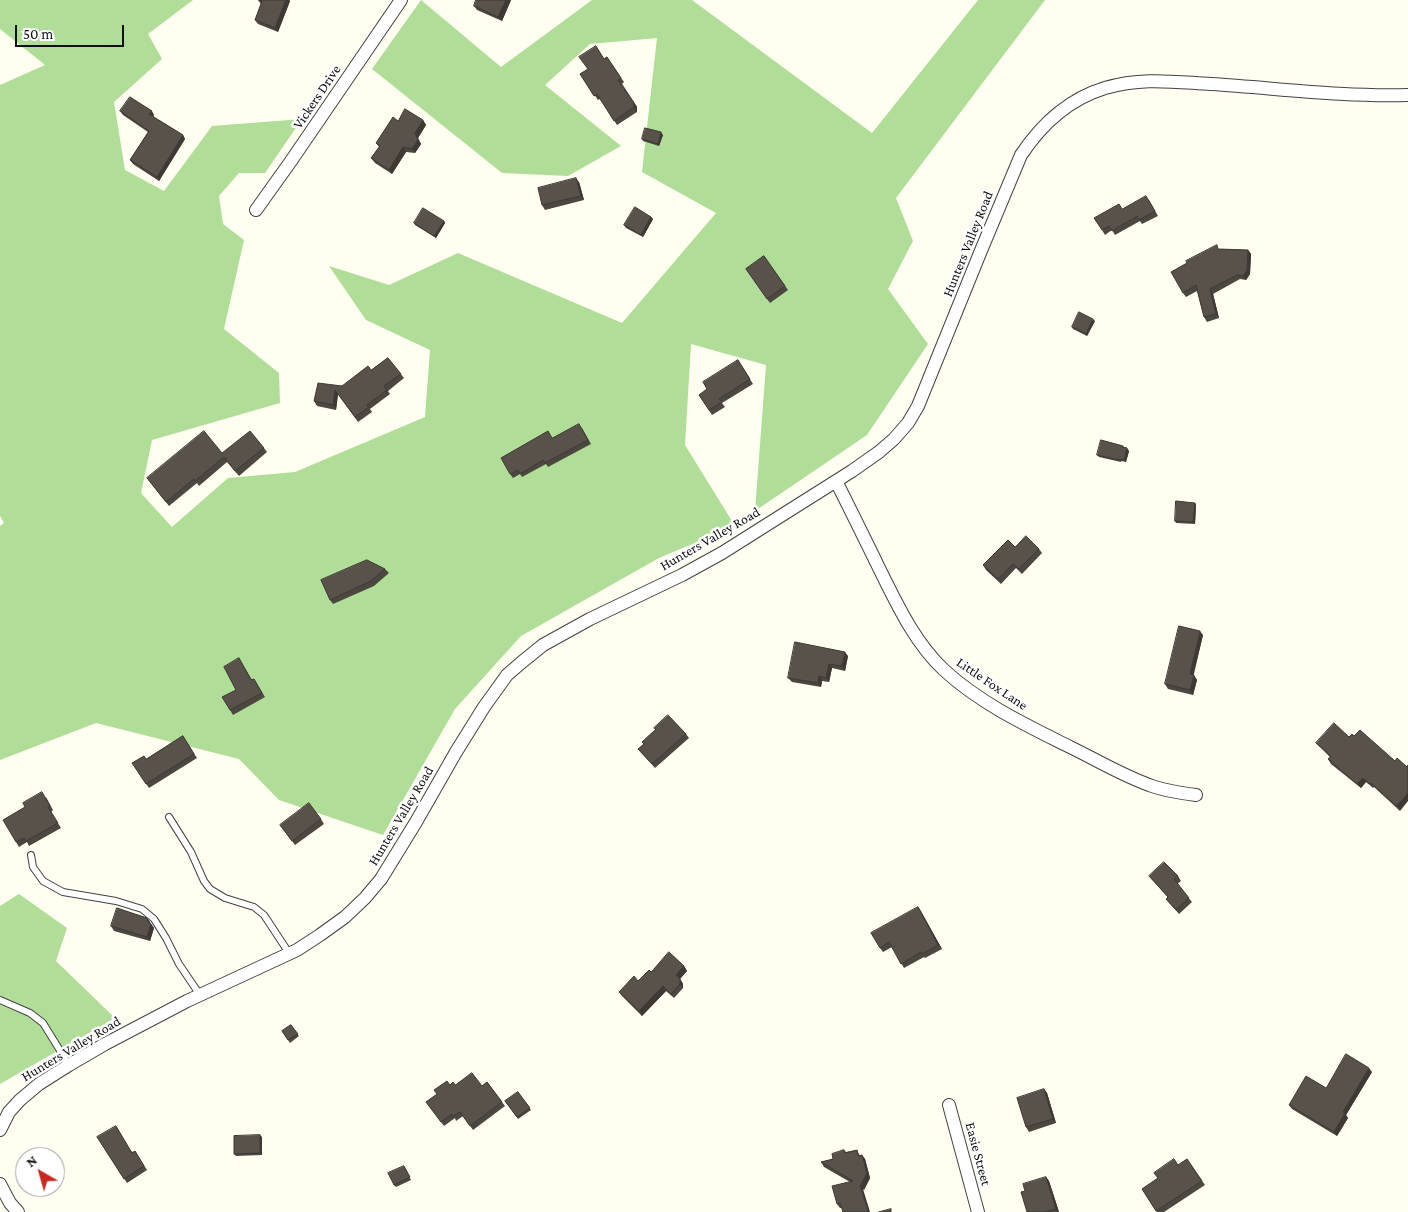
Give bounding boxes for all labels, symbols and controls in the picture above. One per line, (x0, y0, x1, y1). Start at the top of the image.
scale bar (18, 15, 126, 47)
text: 50 m (23, 26, 53, 42)
street label: Vickers Drive (290, 62, 344, 132)
street label: Hunters Valley Road (939, 189, 997, 299)
street label: Hunters Valley Road (657, 504, 763, 574)
street label: Little Fox Lane (953, 654, 1031, 714)
street label: Hunters Valley Road (365, 763, 437, 869)
street label: Hunters Valley Road (18, 1013, 124, 1085)
street label: Easie Street (961, 1121, 995, 1187)
north arrow (15, 1147, 65, 1197)
text: N (23, 1152, 40, 1170)

